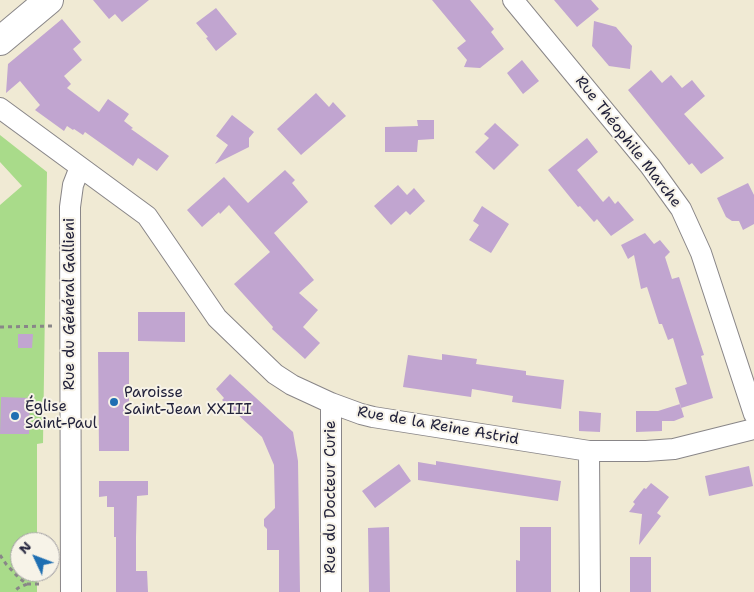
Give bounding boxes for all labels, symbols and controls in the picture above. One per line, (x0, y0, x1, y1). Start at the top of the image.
street label: Rue Théophile Marche (571, 73, 685, 211)
street label: Rue du Général Gallieni (61, 218, 79, 390)
place label: Paroisse Saint-Jean XXIII (124, 384, 252, 419)
marker: Paroisse Saint-Jean XXIII (108, 396, 120, 408)
place label: Église Saint-Paul (25, 398, 97, 433)
street label: Rue de la Reine Astrid (356, 403, 520, 449)
marker: Église Saint-Paul (9, 410, 21, 422)
street label: Rue du Docteur Curie (322, 421, 340, 573)
north arrow (10, 532, 60, 582)
text: N (14, 537, 35, 558)

